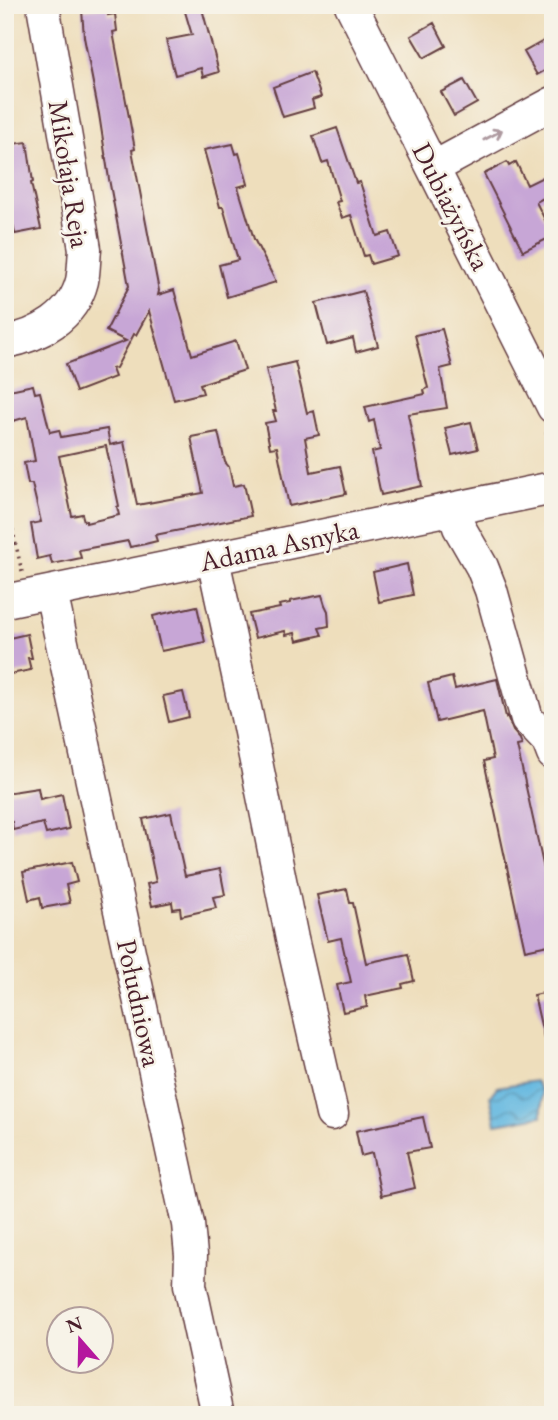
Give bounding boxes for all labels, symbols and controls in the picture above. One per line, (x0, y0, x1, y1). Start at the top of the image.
street label: Mikołaja Reja (41, 98, 100, 251)
one-way arrow (482, 128, 502, 142)
street label: Dubiażyńska (404, 136, 500, 277)
street label: Adama Asnyka (195, 510, 363, 580)
street label: Południowa (109, 936, 171, 1071)
north arrow (46, 1304, 116, 1374)
text: N (63, 1310, 86, 1339)

